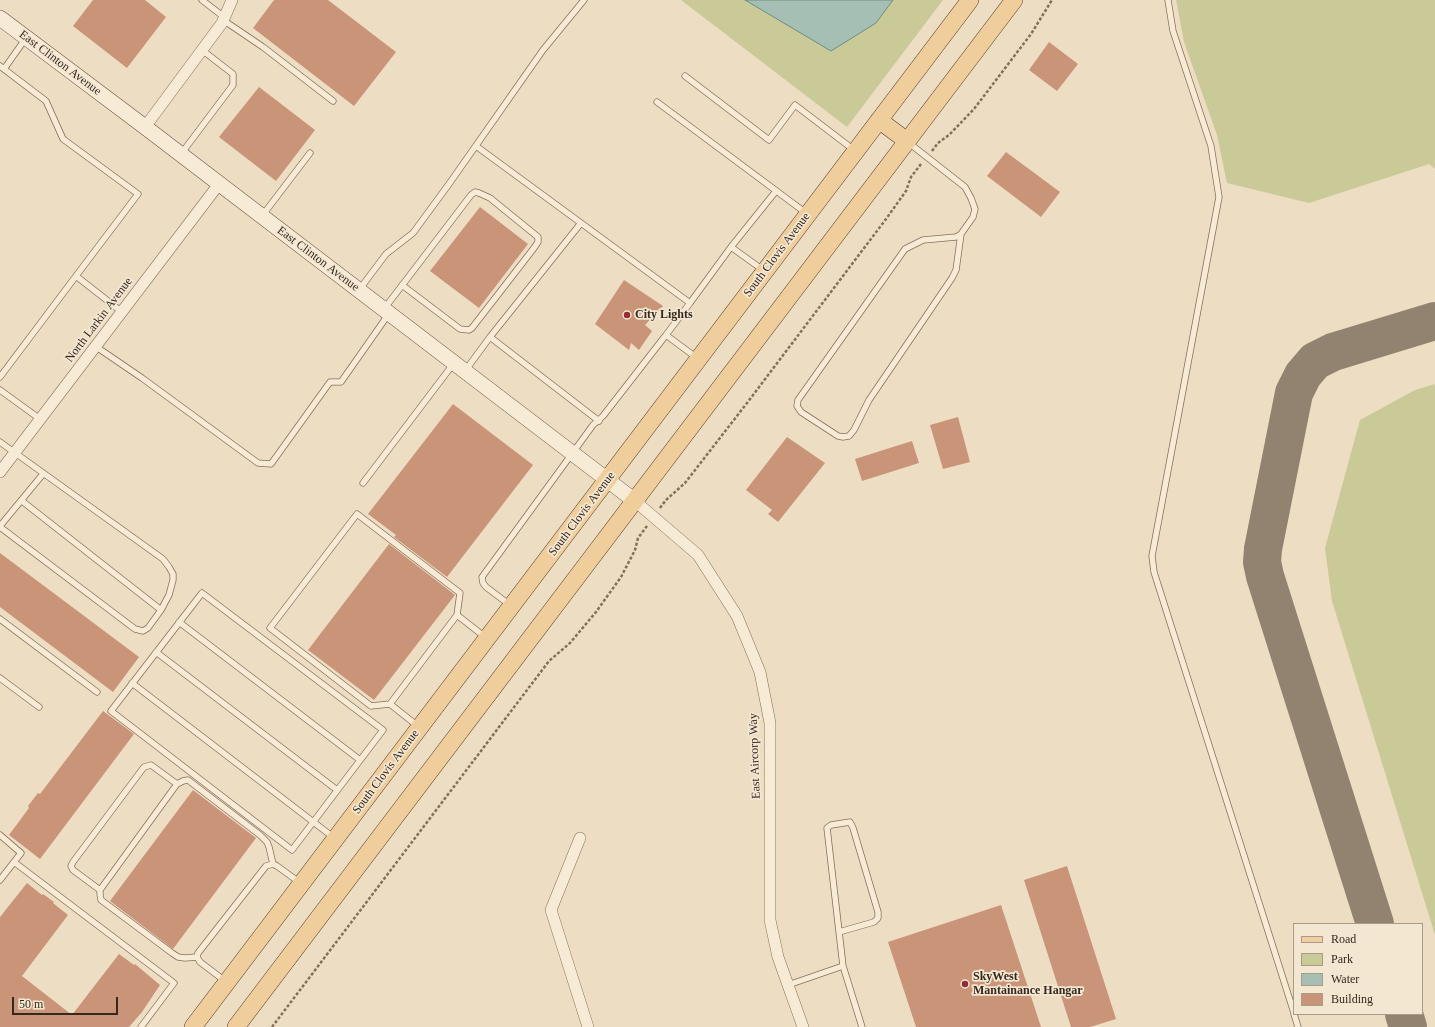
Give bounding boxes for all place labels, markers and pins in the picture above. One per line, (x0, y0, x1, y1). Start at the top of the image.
place label: City Lights (635, 308, 693, 322)
marker: City Lights (622, 310, 632, 320)
place label: SkyWest Mantainance Hangar (973, 970, 1083, 998)
marker: SkyWest Mantainance Hangar (960, 979, 970, 989)

